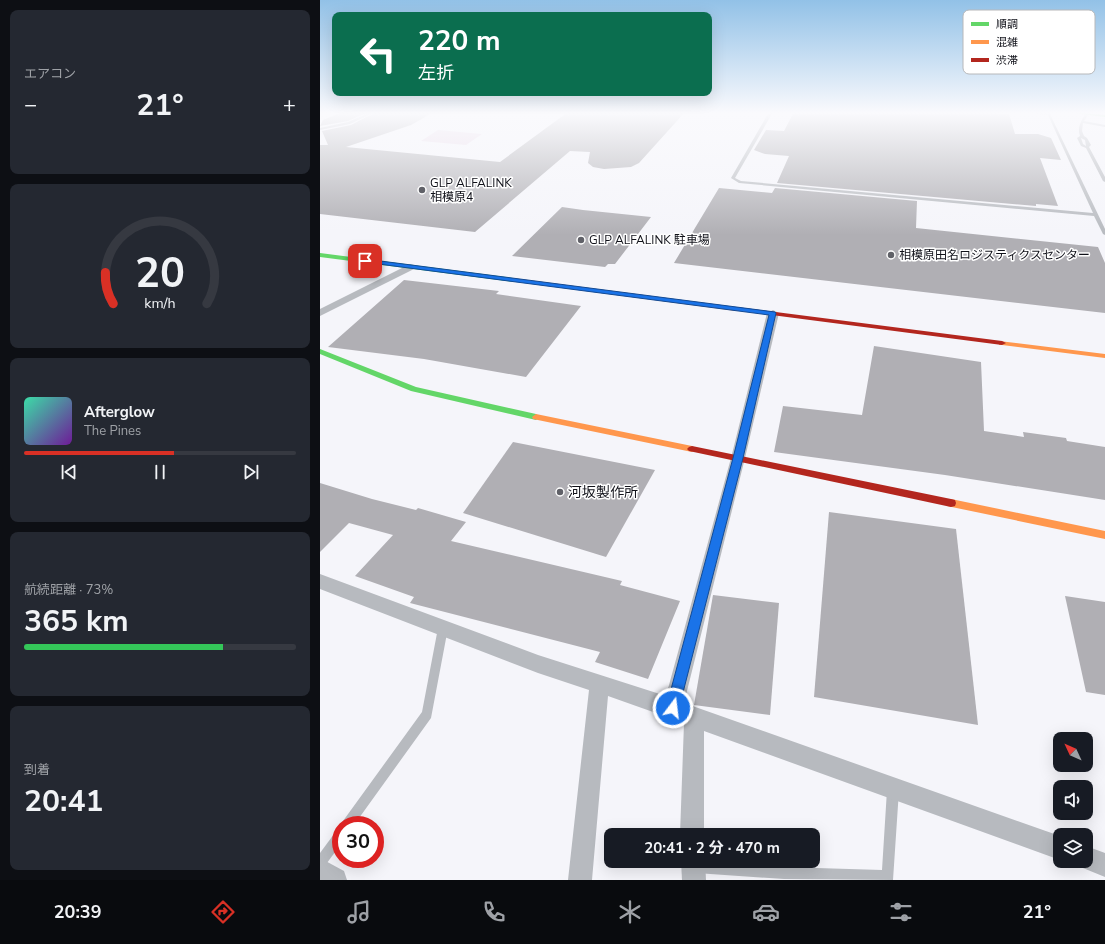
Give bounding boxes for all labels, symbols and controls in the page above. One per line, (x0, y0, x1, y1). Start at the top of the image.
legend (963, 10, 1095, 74)
text: 順調 (996, 17, 1018, 32)
text: 220 m (418, 22, 501, 60)
icon: left (352, 28, 404, 80)
text: 混雑 (996, 35, 1018, 50)
text: 渋滞 (996, 53, 1018, 68)
text: 左折 (418, 61, 454, 85)
text: エアコン (24, 65, 76, 83)
text: 21° (136, 85, 184, 126)
text: − (24, 90, 37, 120)
text: + (283, 90, 296, 120)
place label: GLP ALFALINK 相模原4 (430, 175, 512, 205)
marker: GLP ALFALINK 相模原4 (417, 185, 427, 195)
place label: GLP ALFALINK 駐車場 (589, 232, 710, 248)
marker: GLP ALFALINK 駐車場 (576, 235, 586, 245)
pin (348, 244, 382, 278)
text: 20 (135, 245, 185, 302)
place label: 相模原田名ロジスティクスセンター (899, 247, 1090, 263)
icon: arrive (354, 250, 376, 272)
marker: 相模原田名ロジスティクスセンター (886, 250, 896, 260)
text: km/h (144, 294, 176, 313)
text: Afterglow (84, 402, 155, 422)
text: The Pines (84, 422, 141, 440)
icon: previous (58, 461, 80, 483)
icon: pause (149, 461, 171, 483)
icon: next (240, 461, 262, 483)
place label: 河坂製作所 (568, 483, 638, 502)
marker: 河坂製作所 (555, 487, 565, 497)
text: 航続距離 · 73% (24, 581, 113, 599)
text: 365 km (24, 601, 129, 642)
position arrow (652, 687, 694, 729)
north arrow (1053, 732, 1093, 772)
map controls (1053, 732, 1093, 868)
text: 到着 (24, 761, 50, 779)
button: sound (1053, 780, 1093, 820)
text: 20:41 (24, 781, 103, 822)
speed limit sign: 30 (332, 816, 384, 868)
button: layers (1053, 828, 1093, 868)
text: 20:41 · 2 分 · 470 m (644, 838, 780, 858)
icon: directions (209, 898, 237, 926)
icon: music (345, 898, 373, 926)
icon: phone (480, 898, 508, 926)
icon: climate (616, 898, 644, 926)
icon: car (752, 898, 780, 926)
icon: filters (887, 898, 915, 926)
text: 20:39 (54, 900, 101, 924)
text: 21° (1023, 900, 1051, 924)

